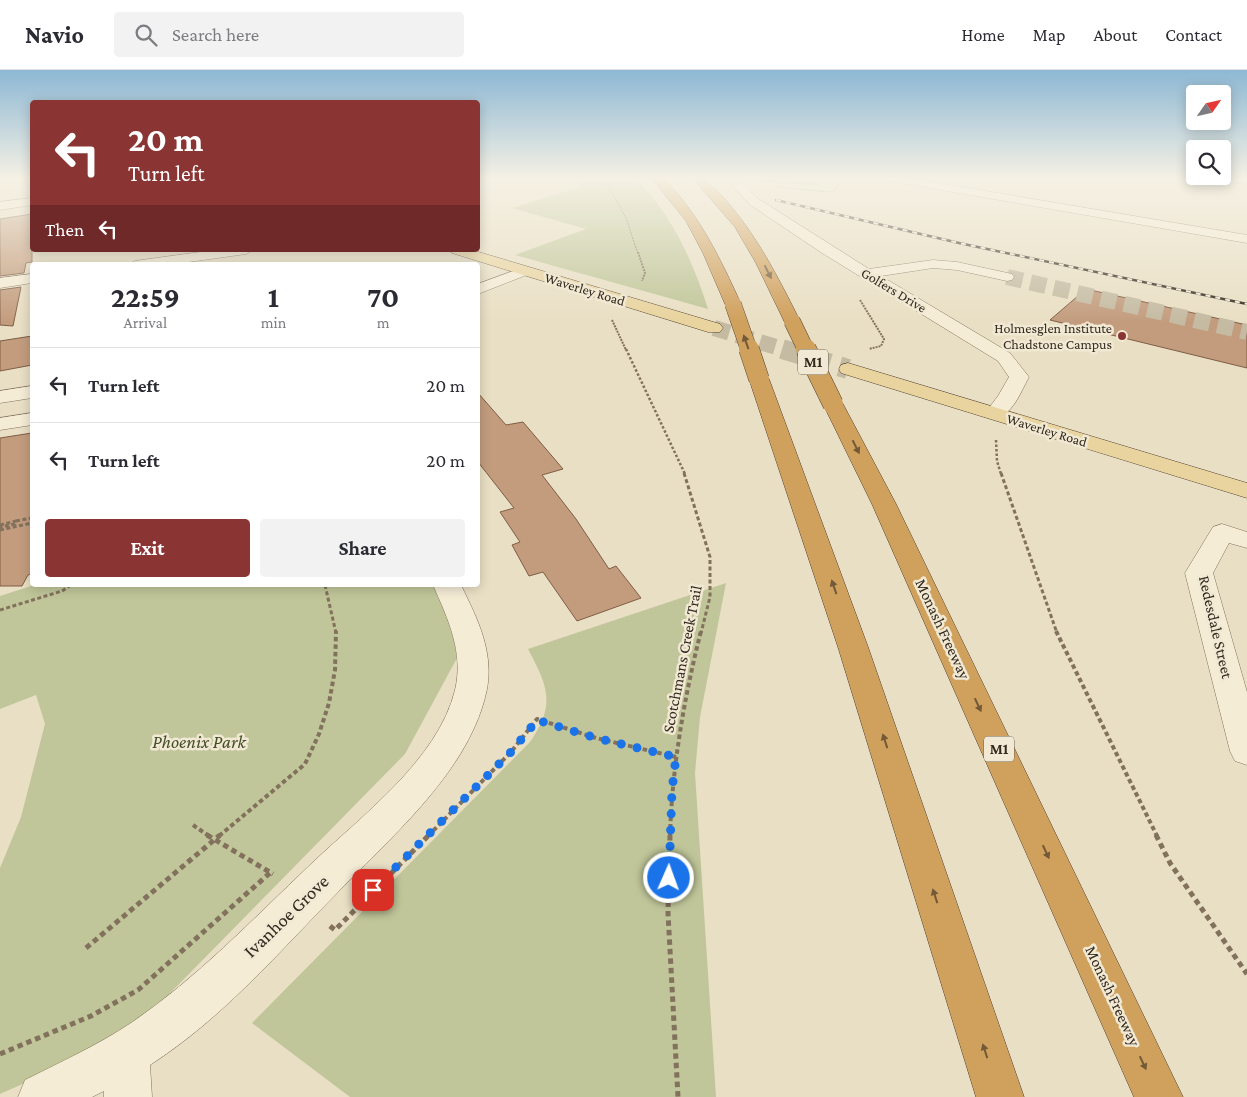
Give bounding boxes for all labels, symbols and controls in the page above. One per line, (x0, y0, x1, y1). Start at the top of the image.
search box (114, 12, 464, 57)
text: Navio (25, 21, 84, 48)
icon: search (132, 21, 160, 49)
text: Search here (172, 24, 259, 45)
text: Home (962, 25, 1005, 45)
text: Map (1033, 25, 1065, 45)
text: About (1093, 25, 1137, 45)
text: Contact (1165, 25, 1222, 45)
north arrow (1186, 85, 1231, 130)
map controls (1186, 85, 1231, 185)
icon: left (45, 120, 110, 185)
text: 20 m (128, 120, 203, 159)
button: search (1186, 140, 1231, 185)
text: Turn left (128, 161, 205, 186)
icon: left (94, 215, 122, 243)
text: Then (45, 219, 84, 240)
street label: Golfers Drive (859, 264, 929, 316)
one-way arrow (764, 265, 772, 280)
street label: Waverley Road (543, 269, 628, 309)
text: 22:59 (111, 280, 180, 313)
text: 1 (268, 280, 279, 313)
text: 70 (367, 280, 399, 313)
text: Arrival (124, 314, 167, 331)
text: min (261, 314, 286, 331)
text: m (377, 314, 390, 331)
place label: Holmesglen Institute Chadstone Campus (994, 320, 1112, 352)
marker: Holmesglen Institute Chadstone Campus (1116, 330, 1128, 342)
one-way arrow (742, 334, 749, 349)
road number: M1 (798, 350, 828, 374)
icon: left (45, 371, 73, 399)
text: Turn left (88, 375, 160, 396)
text: 20 m (426, 375, 465, 396)
street label: Waverley Road (1005, 410, 1090, 450)
one-way arrow (852, 440, 860, 454)
icon: left (45, 446, 73, 474)
text: Turn left (88, 450, 160, 471)
text: 20 m (426, 450, 465, 471)
button: Exit (45, 519, 250, 577)
button: Share (260, 519, 465, 577)
street label: Redesdale Street (1196, 574, 1236, 681)
street label: Monash Freeway (911, 576, 974, 683)
one-way arrow (830, 579, 838, 594)
street label: Scotchmans Creek Trail (659, 584, 705, 734)
one-way arrow (974, 697, 982, 712)
park label: Phoenix Park (152, 731, 246, 752)
one-way arrow (881, 734, 888, 749)
road number: M1 (984, 736, 1014, 762)
one-way arrow (1042, 845, 1050, 859)
position arrow (642, 851, 694, 903)
pin (352, 869, 394, 911)
street label: Ivanhoe Grove (239, 870, 333, 962)
icon: arrive (359, 876, 387, 904)
one-way arrow (931, 888, 939, 903)
street label: Monash Freeway (1081, 943, 1144, 1050)
one-way arrow (980, 1043, 988, 1058)
one-way arrow (1140, 1056, 1148, 1070)

